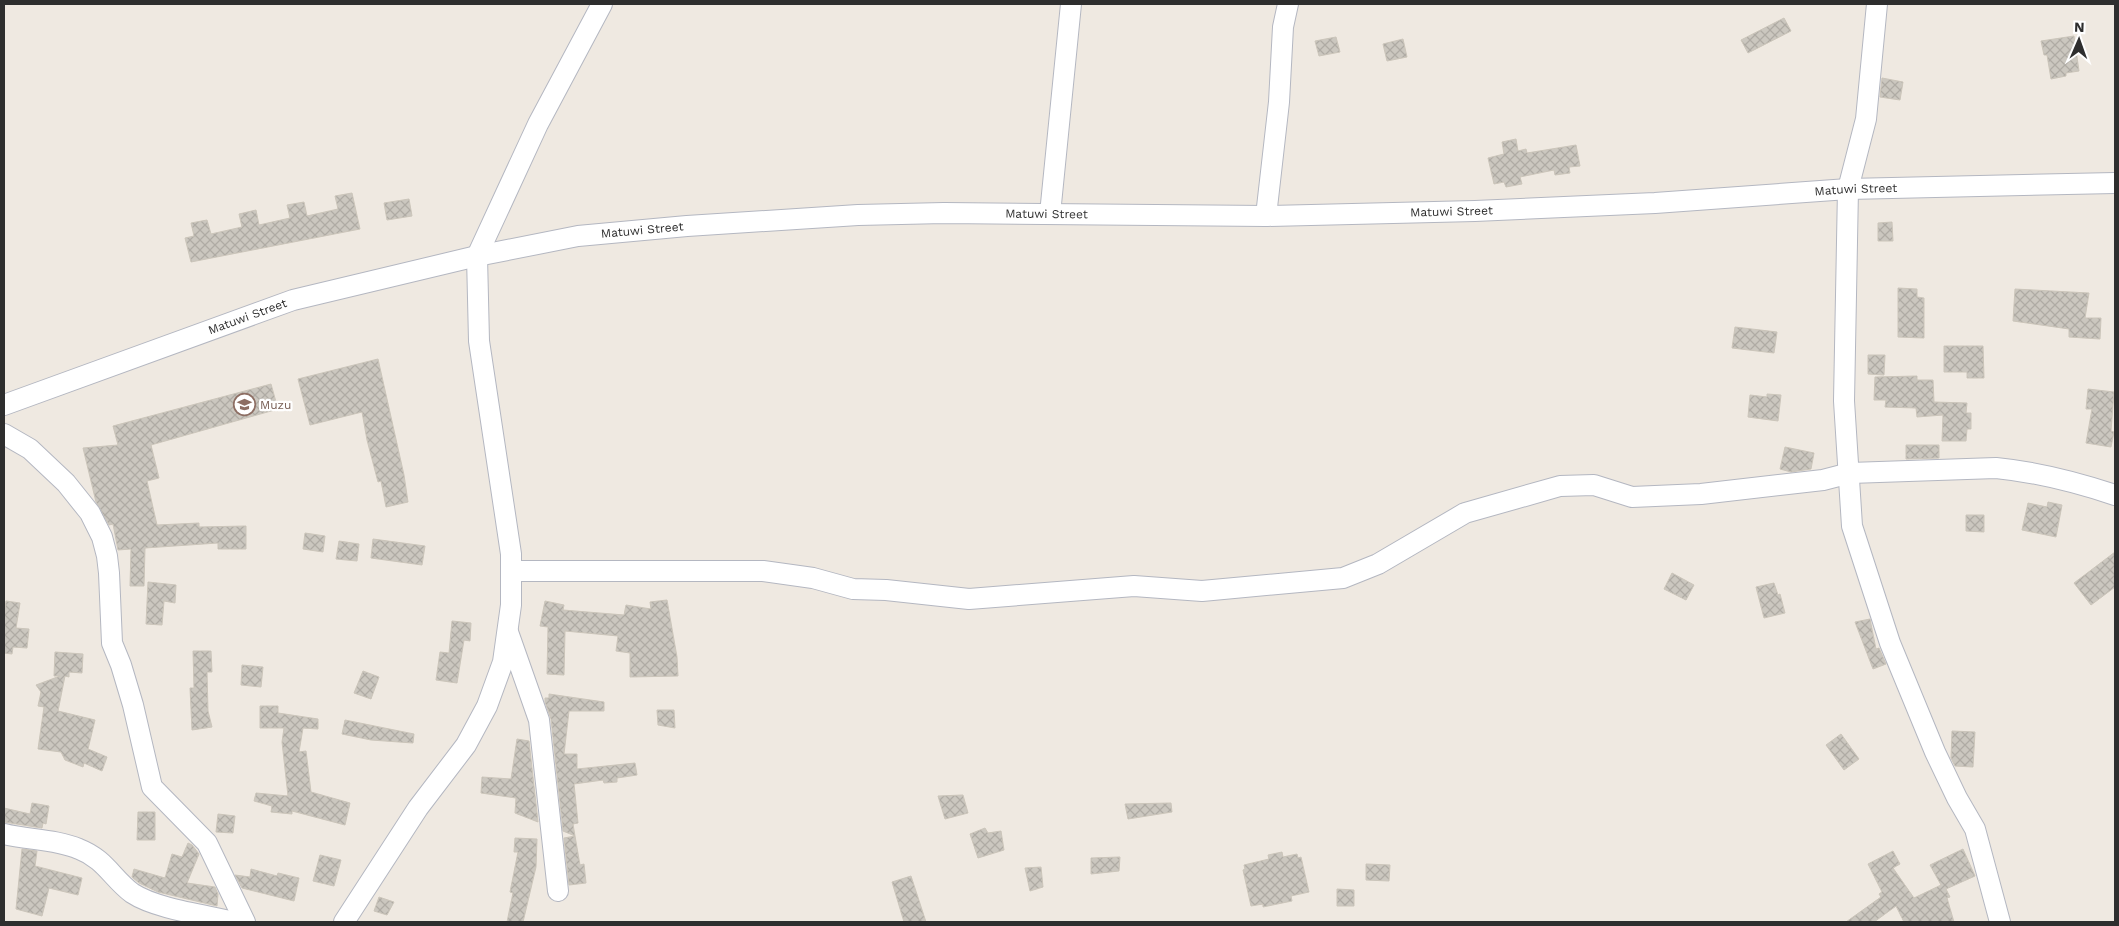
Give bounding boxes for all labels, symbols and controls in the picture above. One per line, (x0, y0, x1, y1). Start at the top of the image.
north arrow (2054, 15, 2104, 65)
text: N (2074, 19, 2085, 35)
street label: Matuwi Street (1814, 181, 1897, 198)
street label: Matuwi Street (1410, 203, 1493, 220)
street label: Matuwi Street (1005, 207, 1088, 221)
street label: Matuwi Street (600, 219, 684, 241)
street label: Matuwi Street (206, 296, 289, 337)
school or university icon: Muzu (232, 393, 256, 417)
place label: Muzu (260, 398, 291, 412)

